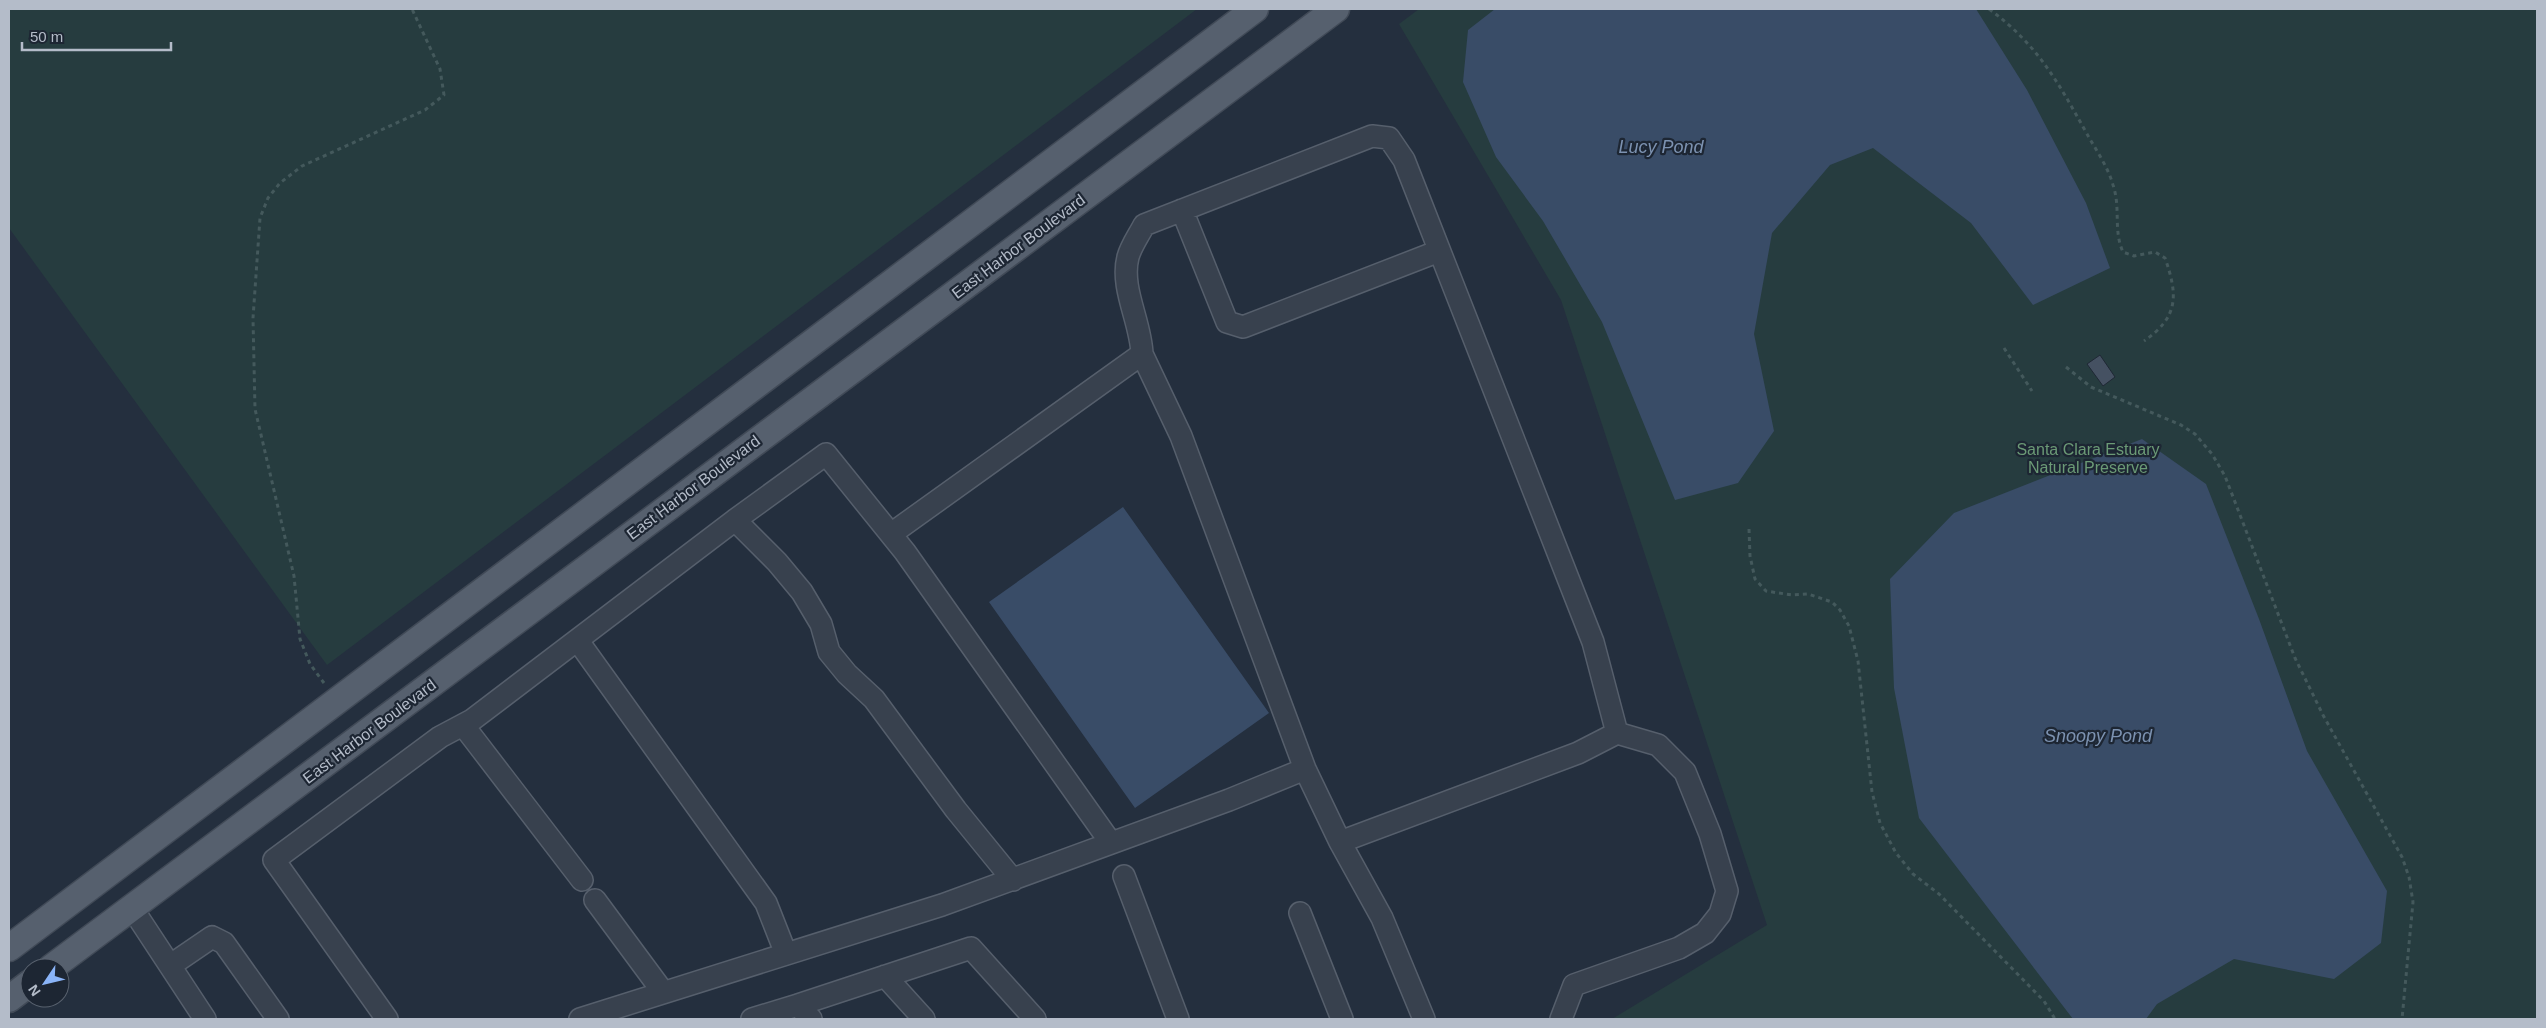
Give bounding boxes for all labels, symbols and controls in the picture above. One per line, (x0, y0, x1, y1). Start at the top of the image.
scale bar (22, 20, 171, 52)
text: 50 m (30, 28, 63, 45)
water label: Lucy Pond (1618, 137, 1705, 157)
street label: East Harbor Boulevard (949, 191, 1088, 302)
street label: East Harbor Boulevard (624, 432, 763, 543)
park label: Santa Clara Estuary Natural Preserve (2016, 441, 2160, 476)
street label: East Harbor Boulevard (300, 676, 439, 787)
water label: Snoopy Pond (2044, 726, 2153, 746)
north arrow (20, 958, 70, 1008)
text: N (25, 982, 44, 999)

